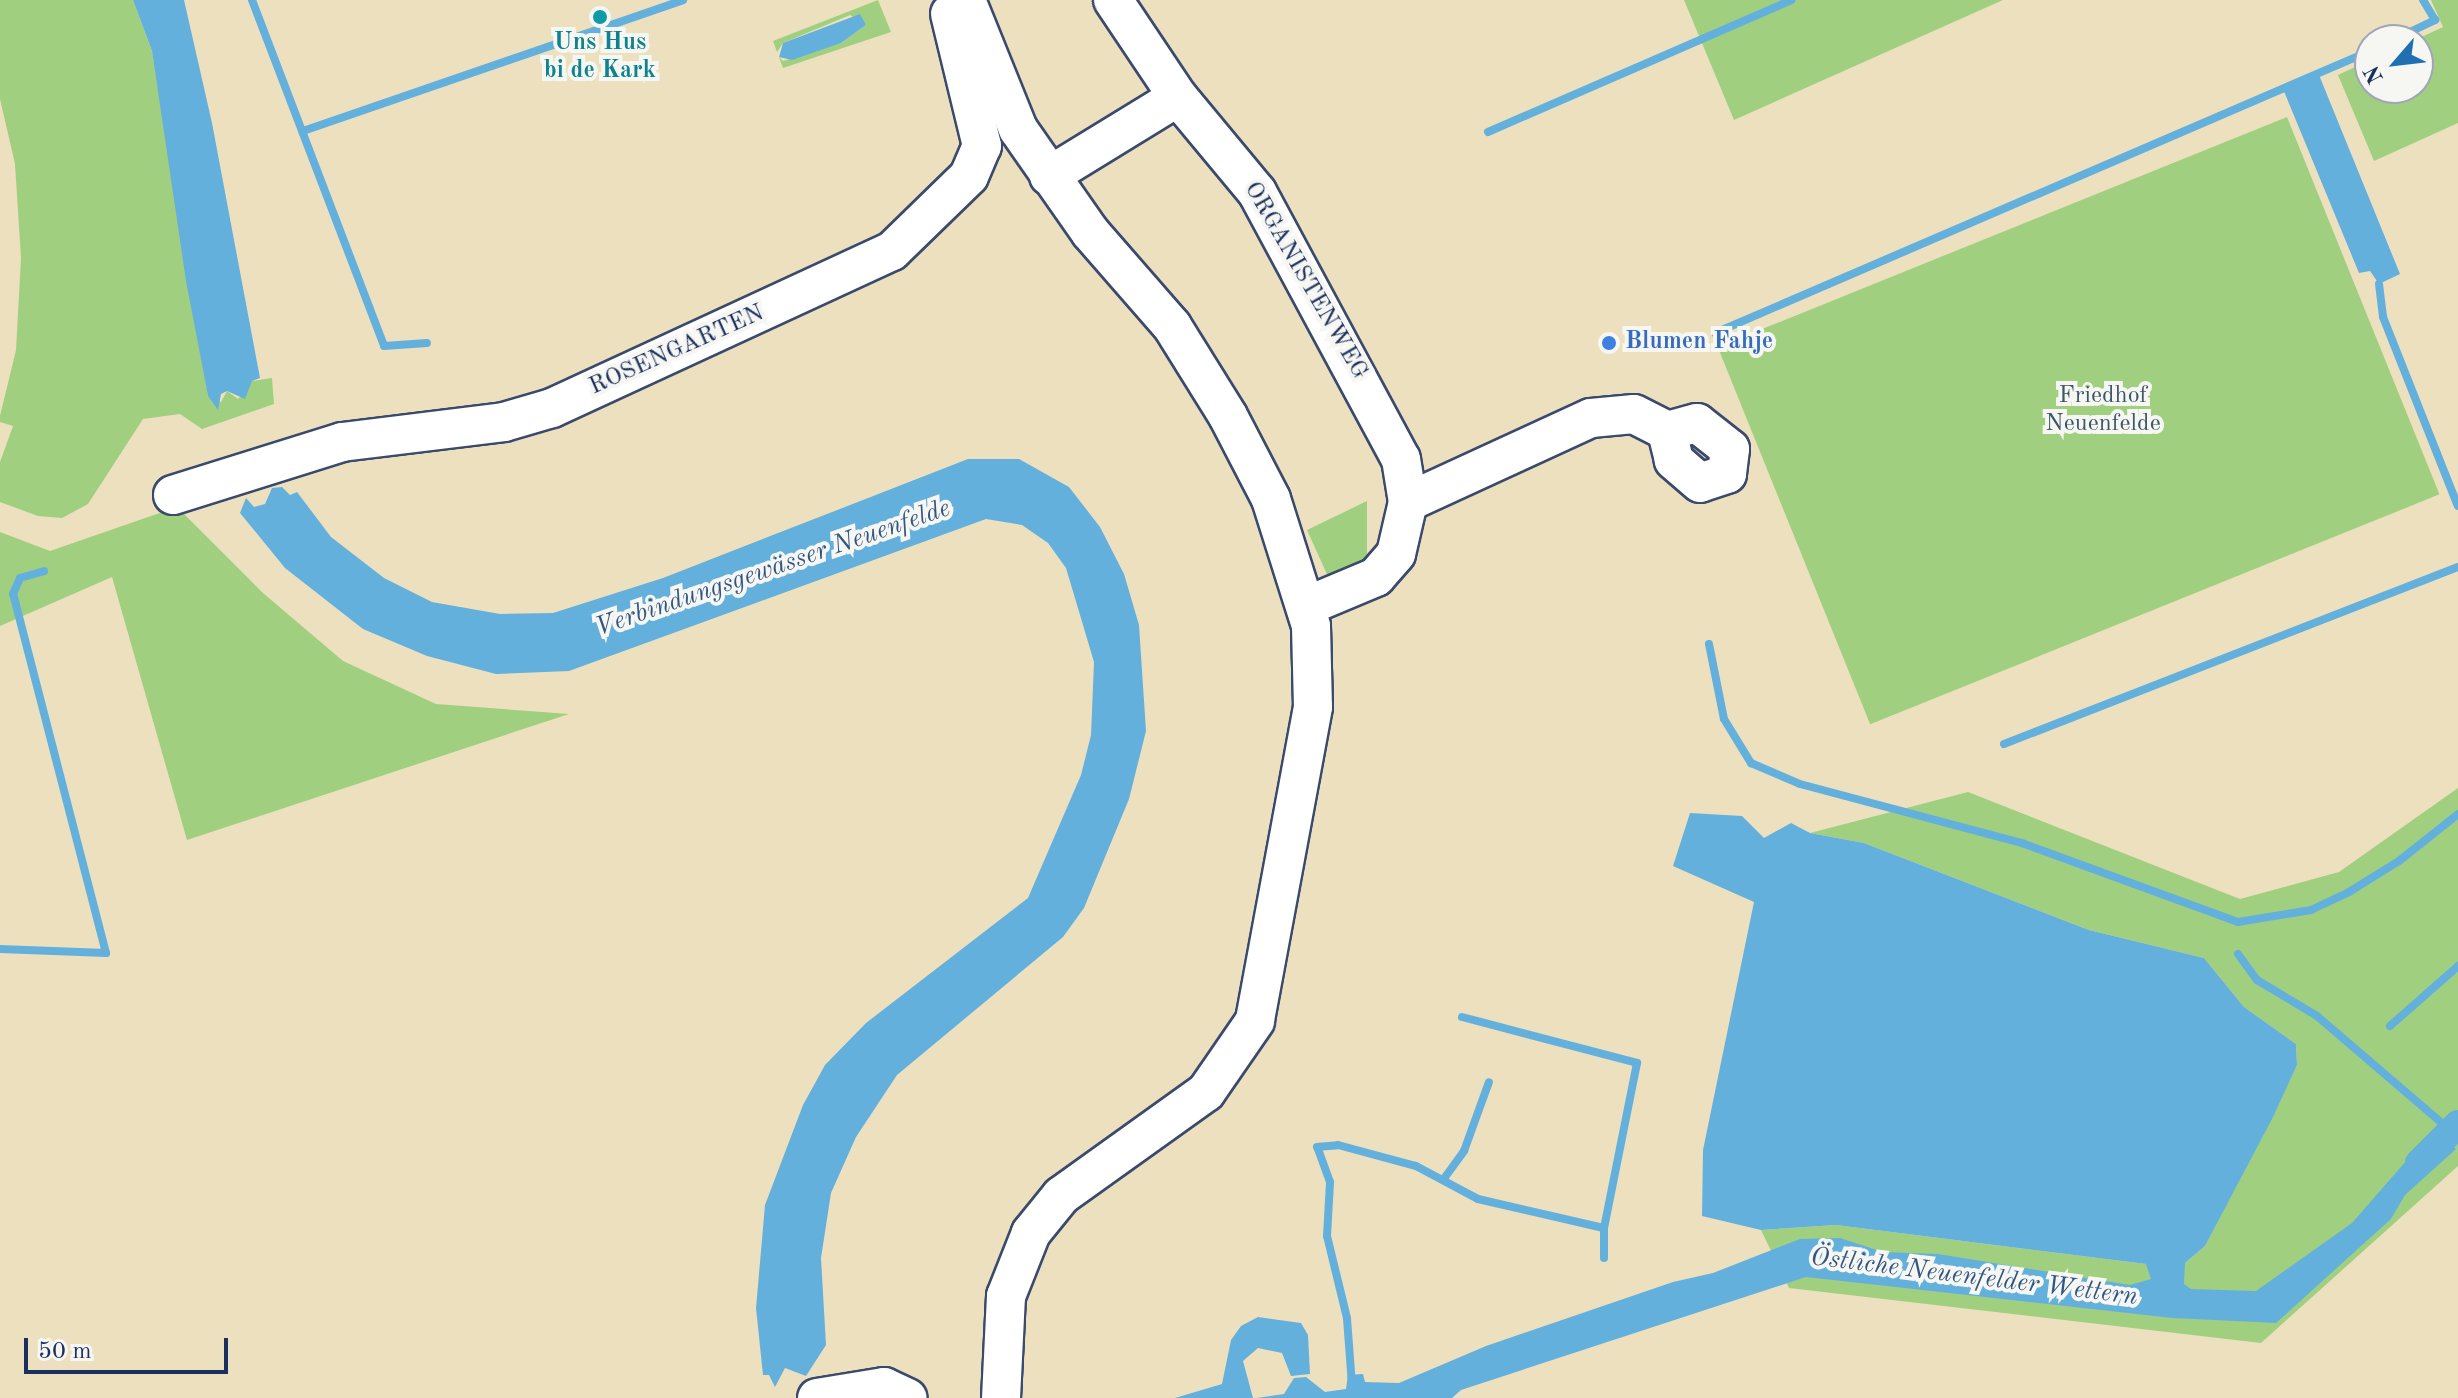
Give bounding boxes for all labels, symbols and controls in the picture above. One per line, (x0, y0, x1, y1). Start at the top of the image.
marker: Uns Hus bi de Kark (591, 8, 609, 26)
north arrow (2354, 24, 2434, 104)
place label: Uns Hus bi de Kark (544, 30, 656, 86)
text: N (2361, 62, 2388, 87)
street label: ORGANISTENWEG (1237, 177, 1373, 385)
street label: ROSENGARTEN (585, 300, 769, 402)
place label: Blumen Fahje (1625, 329, 1773, 357)
marker: Blumen Fahje (1600, 334, 1618, 352)
park label: Friedhof Neuenfelde (2045, 383, 2161, 439)
water label: Verbindungsgewässer Neuenfelde (591, 493, 955, 645)
water label: Östliche Neuenfelder Wettern (1809, 1242, 2139, 1314)
scale bar (28, 1322, 232, 1372)
text: 50 m (38, 1340, 92, 1364)

